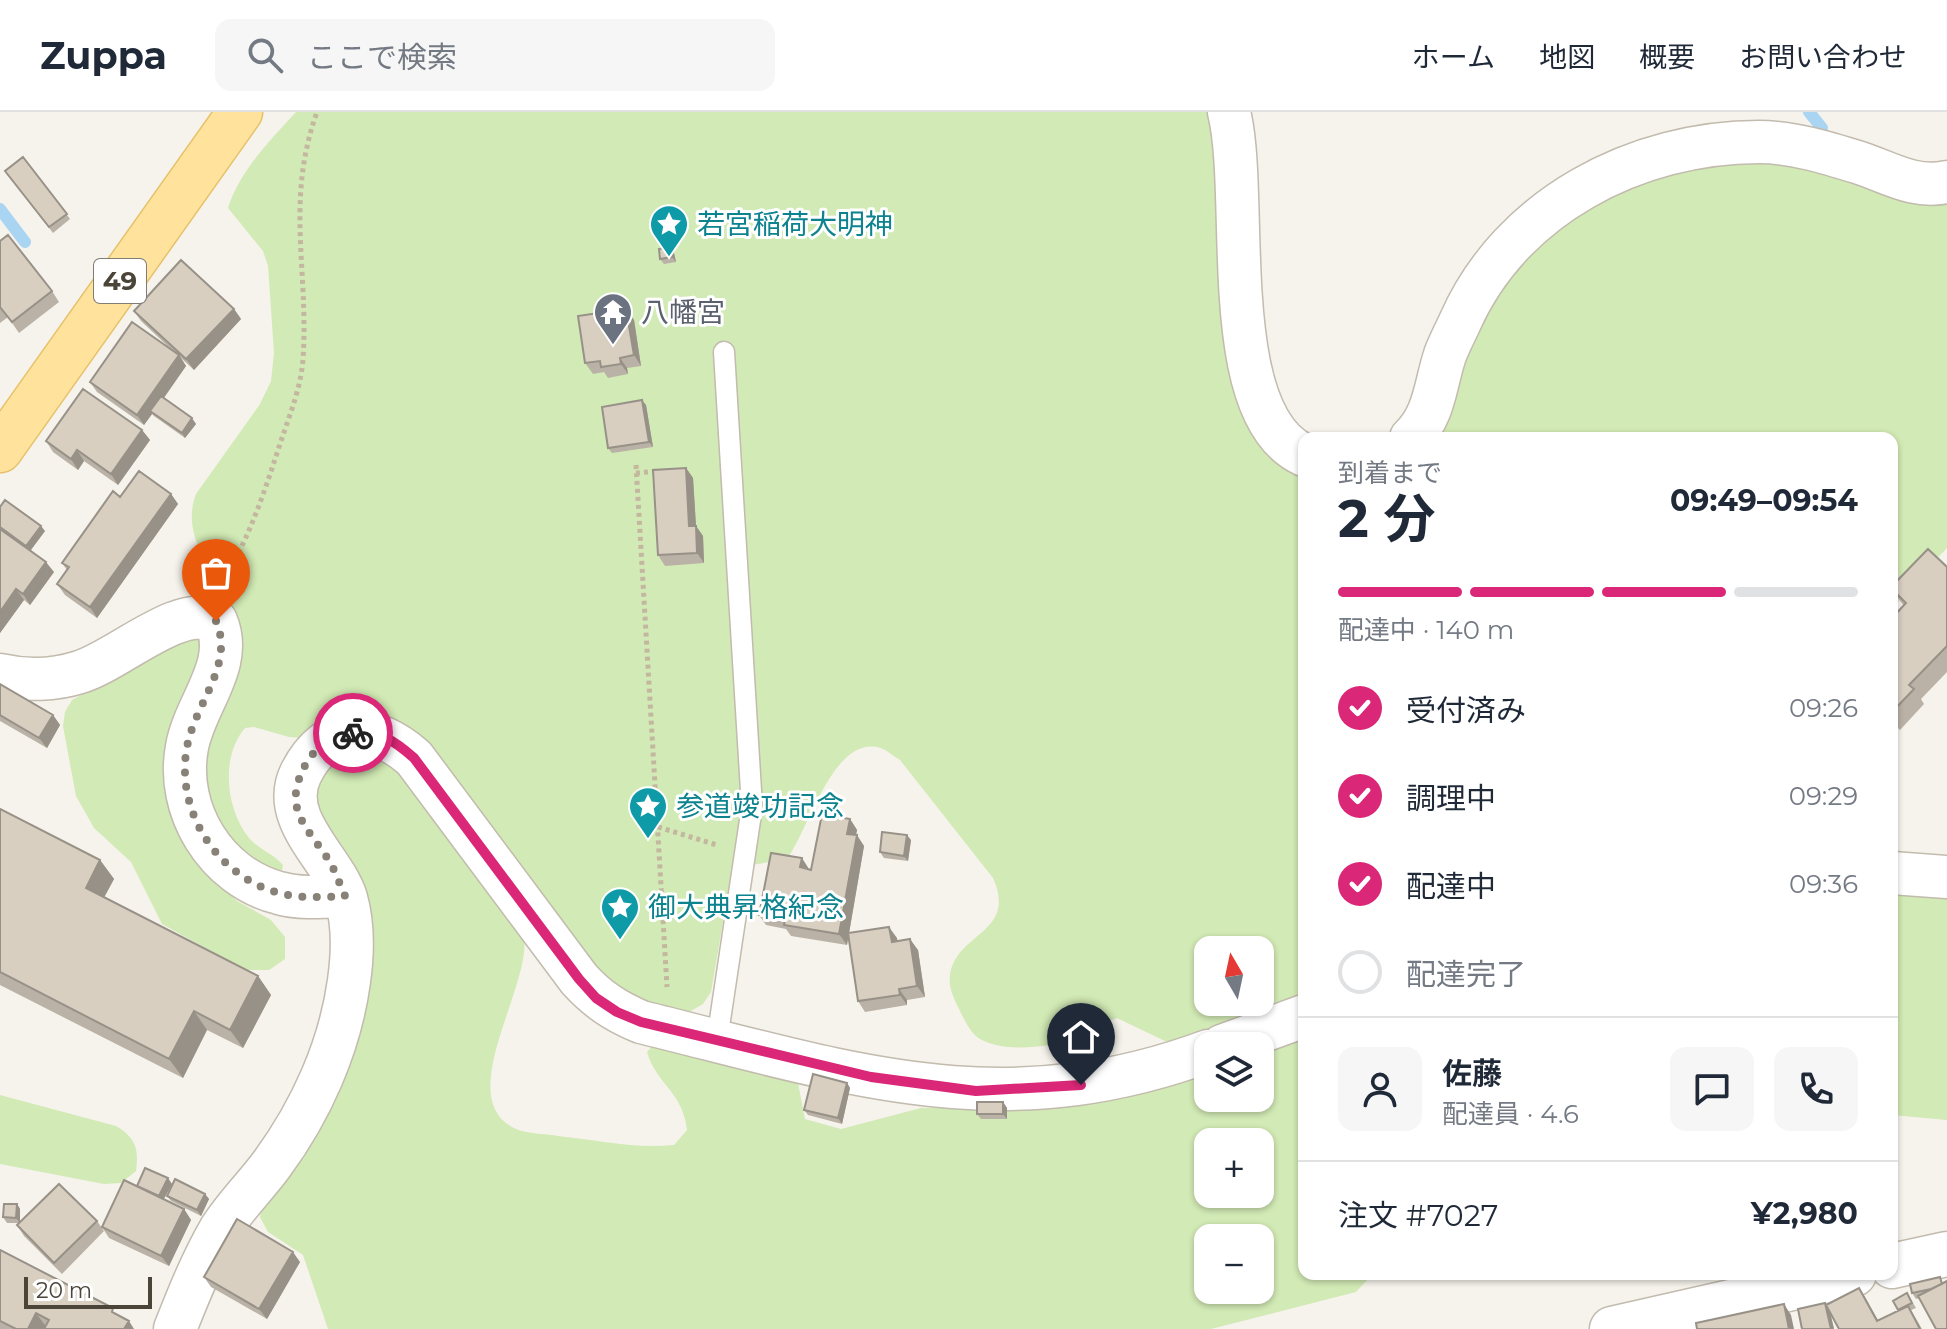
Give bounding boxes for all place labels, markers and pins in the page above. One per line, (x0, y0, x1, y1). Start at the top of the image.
place icon: 若宮稲荷大明神 (648, 203, 690, 258)
place label: 若宮稲荷大明神 (697, 207, 893, 241)
temple icon: 八幡宮 (592, 291, 634, 346)
place label: 八幡宮 (641, 295, 725, 329)
pin (182, 539, 250, 621)
place icon: 参道竣功記念 (627, 785, 669, 840)
place label: 参道竣功記念 (676, 789, 844, 823)
place icon: 御大典昇格紀念 (599, 886, 641, 941)
place label: 御大典昇格紀念 (648, 890, 844, 924)
pin (1047, 1003, 1115, 1085)

